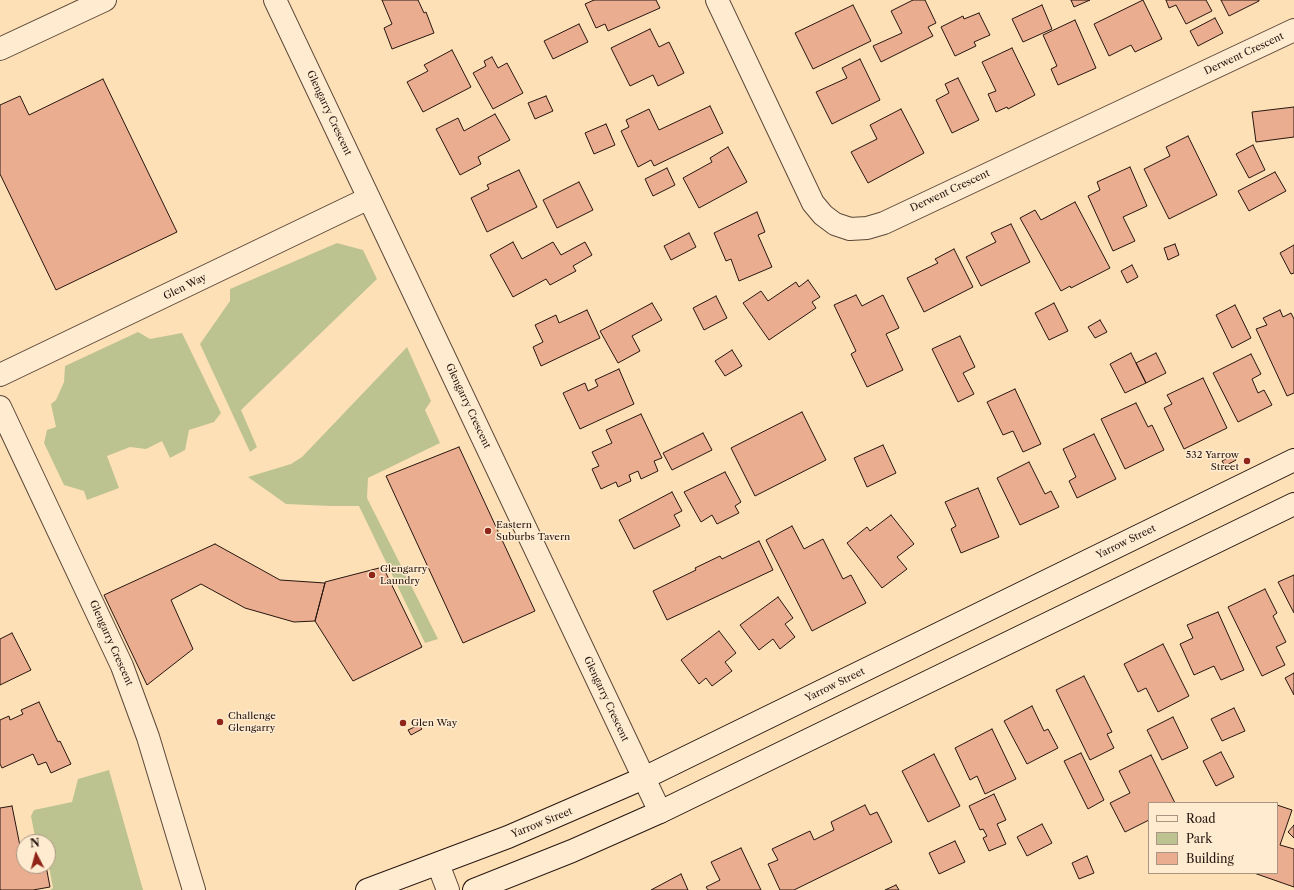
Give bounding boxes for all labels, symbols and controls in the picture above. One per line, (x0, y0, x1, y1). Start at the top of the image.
street label: Derwent Crescent (1202, 30, 1286, 78)
street label: Glengarry Crescent (304, 69, 354, 157)
street label: Derwent Crescent (908, 167, 992, 215)
street label: Glen Way (162, 271, 208, 303)
street label: Glengarry Crescent (443, 362, 493, 450)
place label: 532 Yarrow Street (1186, 449, 1239, 472)
marker: 532 Yarrow Street (1242, 456, 1252, 466)
place label: Eastern Suburbs Tavern (496, 519, 570, 542)
street label: Yarrow Street (1094, 522, 1158, 562)
marker: Eastern Suburbs Tavern (483, 526, 493, 536)
place label: Glengarry Laundry (380, 563, 427, 586)
marker: Glengarry Laundry (367, 570, 377, 580)
street label: Glengarry Crescent (87, 598, 135, 688)
street label: Glengarry Crescent (581, 655, 631, 743)
street label: Yarrow Street (803, 665, 867, 705)
place label: Challenge Glengarry (228, 710, 276, 734)
marker: Challenge Glengarry (215, 717, 225, 727)
place label: Glen Way (411, 717, 457, 729)
marker: Glen Way (398, 718, 408, 728)
legend (1148, 802, 1278, 874)
street label: Yarrow Street (510, 805, 574, 841)
text: Road (1186, 811, 1216, 826)
text: Park (1186, 831, 1212, 846)
north arrow (16, 834, 56, 874)
text: N (29, 836, 40, 851)
text: Building (1186, 851, 1234, 866)

